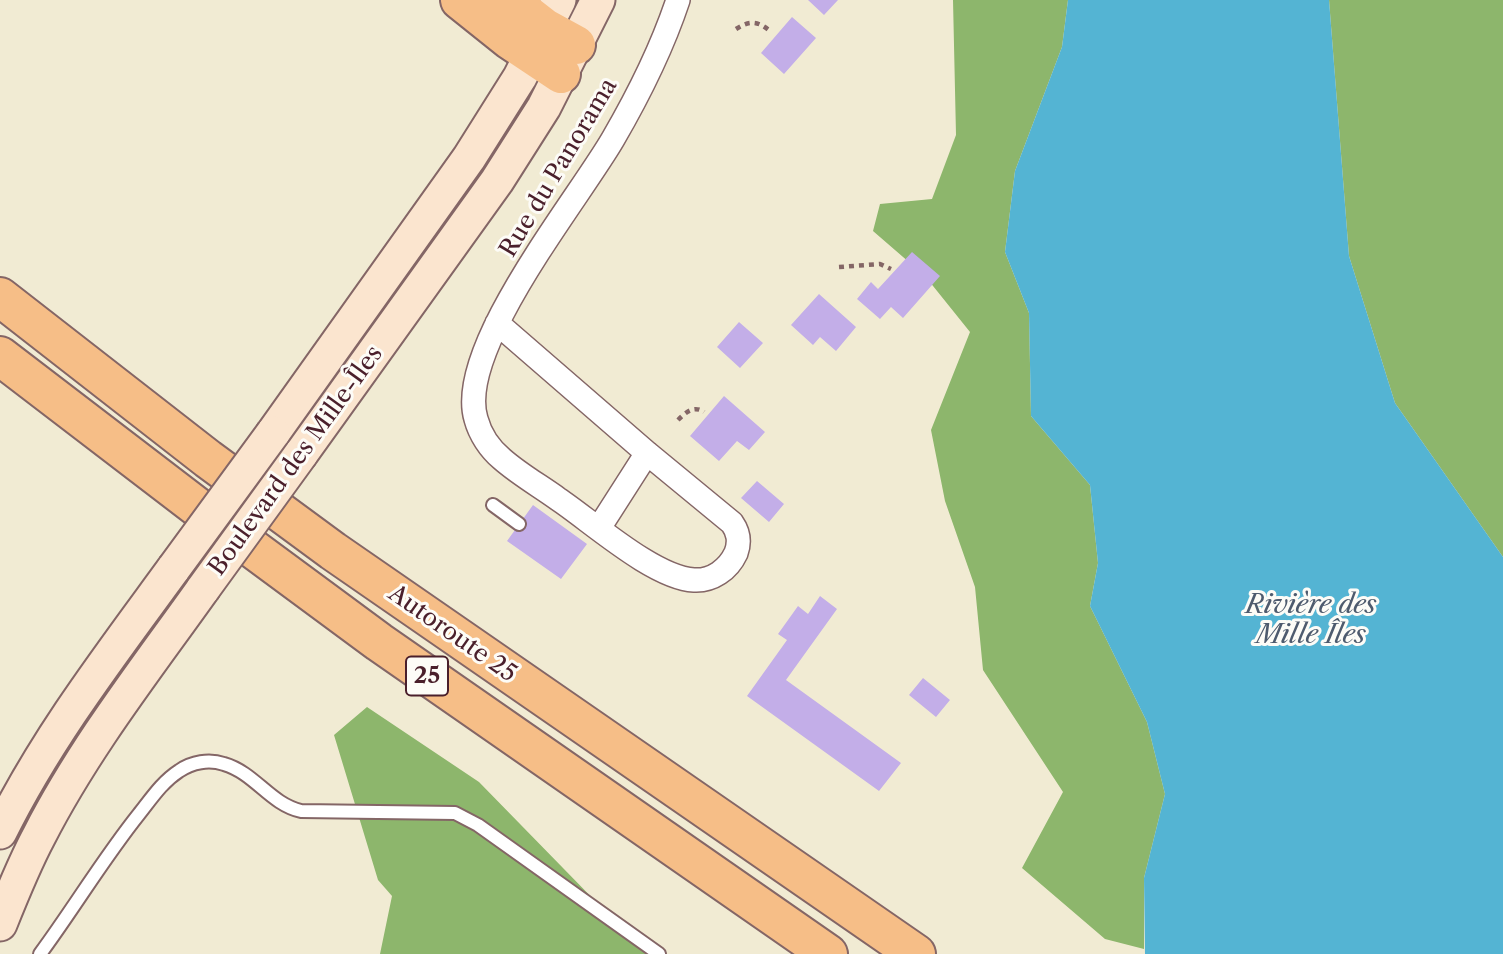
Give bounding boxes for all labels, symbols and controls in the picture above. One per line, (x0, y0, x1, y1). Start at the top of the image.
street label: Rue du Panorama (494, 73, 624, 263)
street label: Boulevard des Mille-Îles (203, 340, 389, 582)
street label: Autoroute 25 (382, 579, 522, 689)
water label: Rivière des Mille Îles (1246, 589, 1376, 650)
road number: 25 (406, 656, 448, 696)

